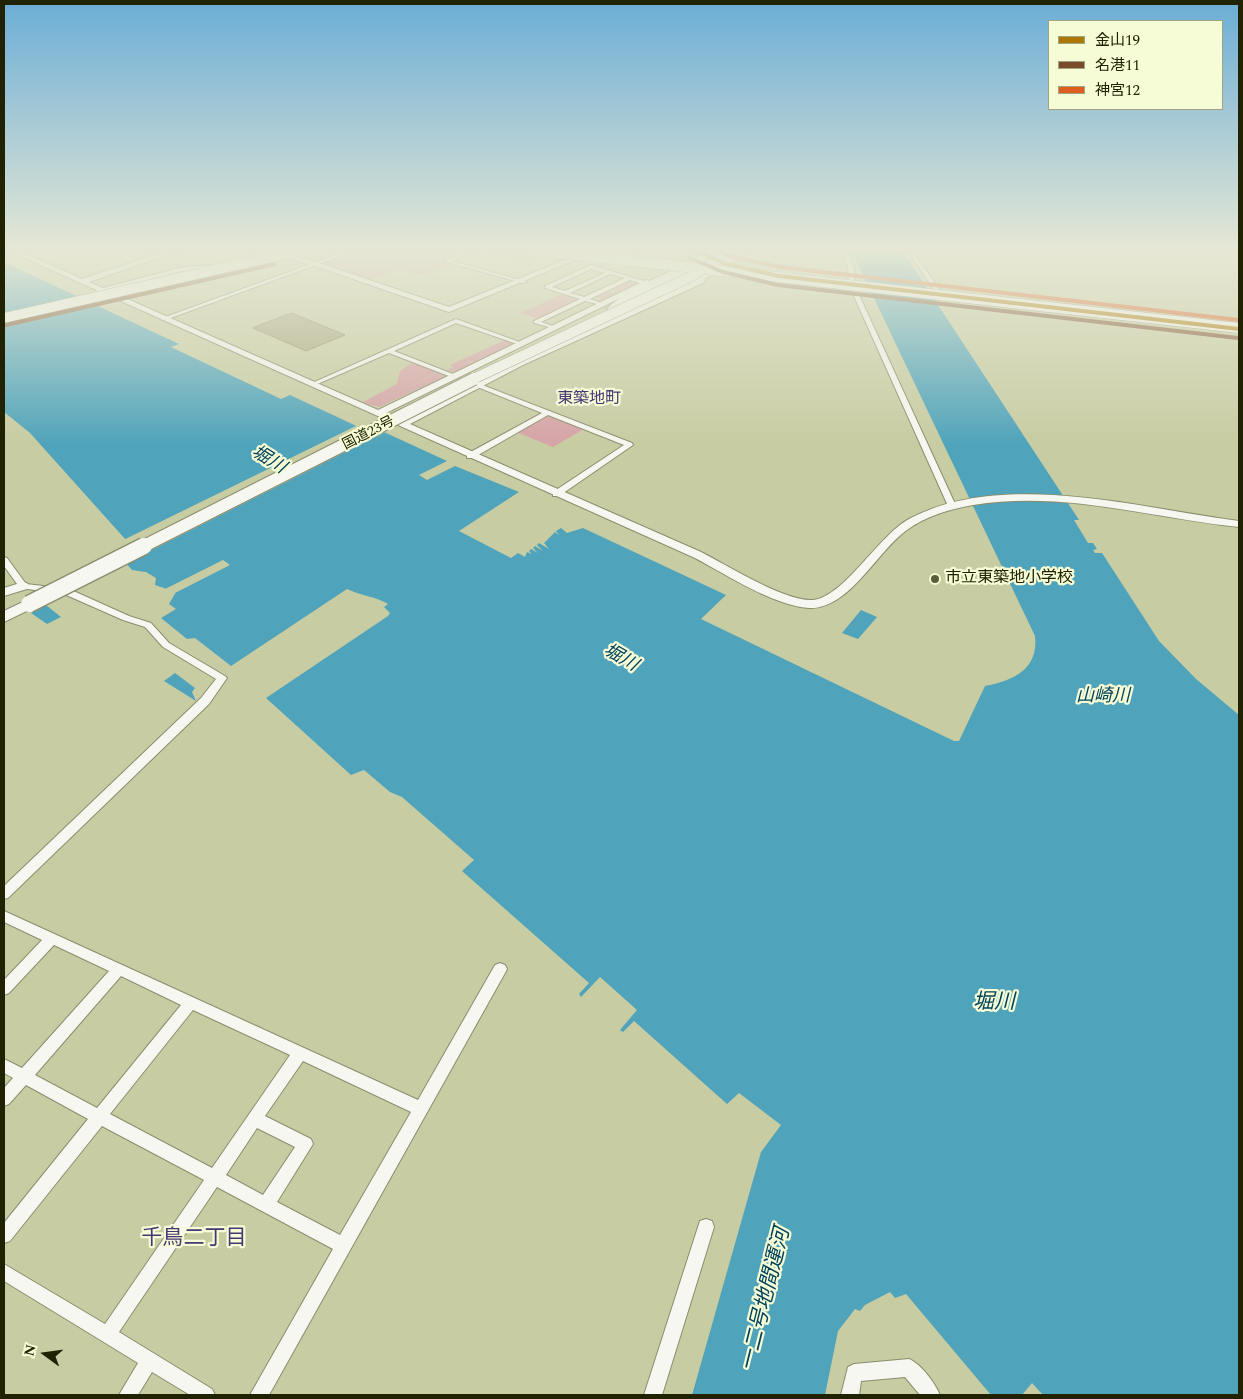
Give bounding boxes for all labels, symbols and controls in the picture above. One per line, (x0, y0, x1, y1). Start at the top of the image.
legend (1048, 20, 1223, 110)
text: 金山19 (1095, 29, 1140, 52)
text: 名港11 (1095, 54, 1140, 77)
text: 神宮12 (1095, 79, 1140, 102)
district label: 東築地町 (557, 390, 621, 410)
street label: 国道23号 (340, 414, 398, 454)
water label: 堀川 (247, 442, 289, 480)
place label: 市立東築地小学校 (945, 569, 1073, 589)
marker: 市立東築地小学校 (929, 573, 941, 585)
water label: 堀川 (599, 641, 641, 677)
water label: 山崎川 (1076, 686, 1130, 708)
water label: 堀川 (973, 991, 1015, 1017)
water label: 一二号地間運河 (737, 1226, 797, 1374)
district label: 千鳥二丁目 (142, 1227, 246, 1253)
north arrow (20, 1329, 70, 1379)
text: N (18, 1342, 42, 1358)

